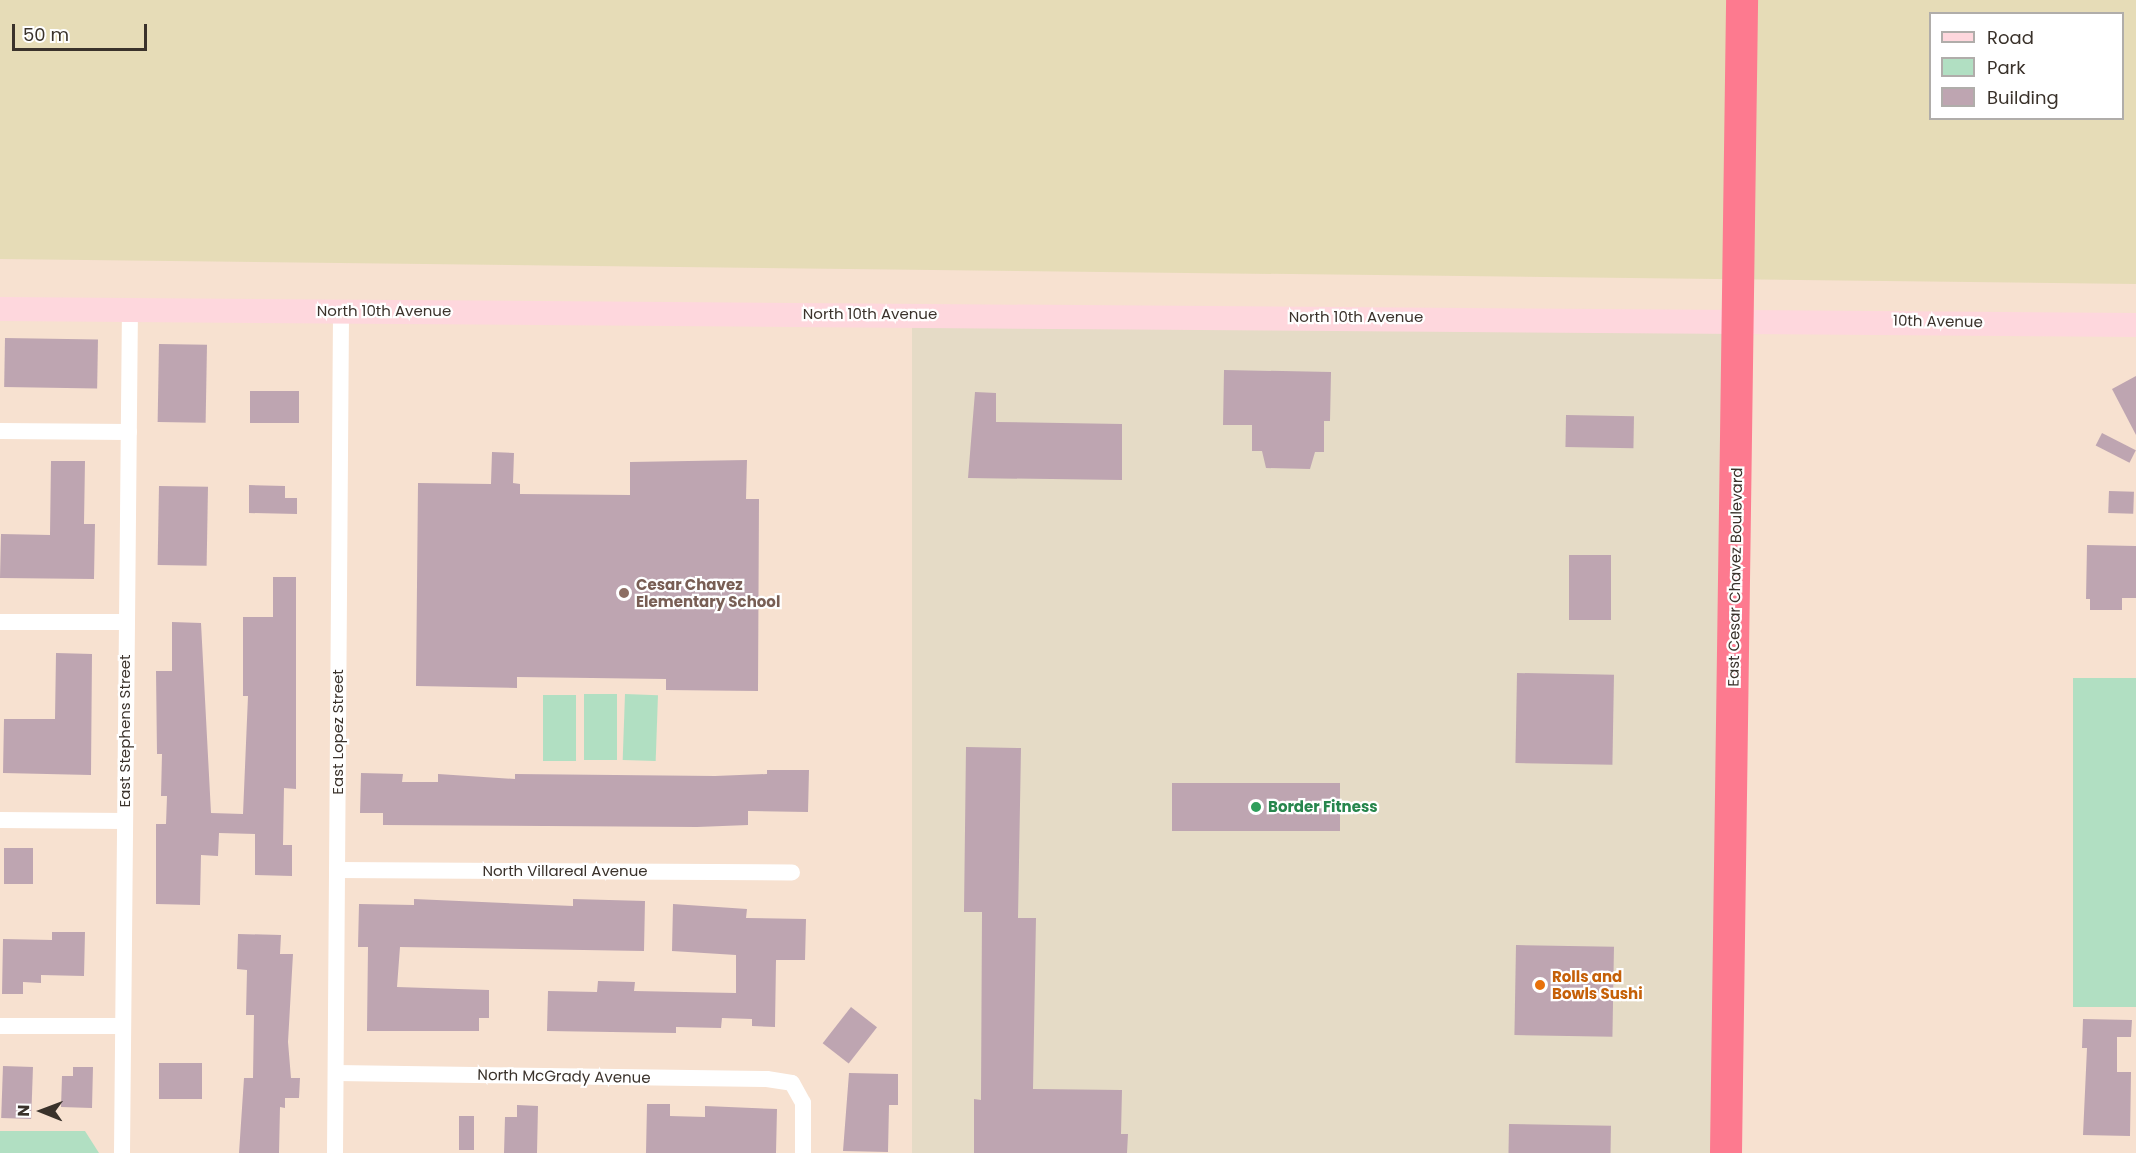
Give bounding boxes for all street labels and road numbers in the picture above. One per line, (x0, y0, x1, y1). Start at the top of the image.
street label: North 10th Avenue (317, 302, 451, 320)
street label: North 10th Avenue (803, 305, 937, 323)
street label: North 10th Avenue (1289, 308, 1423, 326)
street label: 10th Avenue (1893, 311, 1983, 331)
street label: East Cesar Chavez Boulevard (1724, 467, 1746, 687)
street label: East Stephens Street (116, 654, 134, 808)
street label: East Lopez Street (329, 669, 347, 795)
street label: North Villareal Avenue (482, 862, 648, 880)
street label: North McGrady Avenue (477, 1065, 651, 1087)

